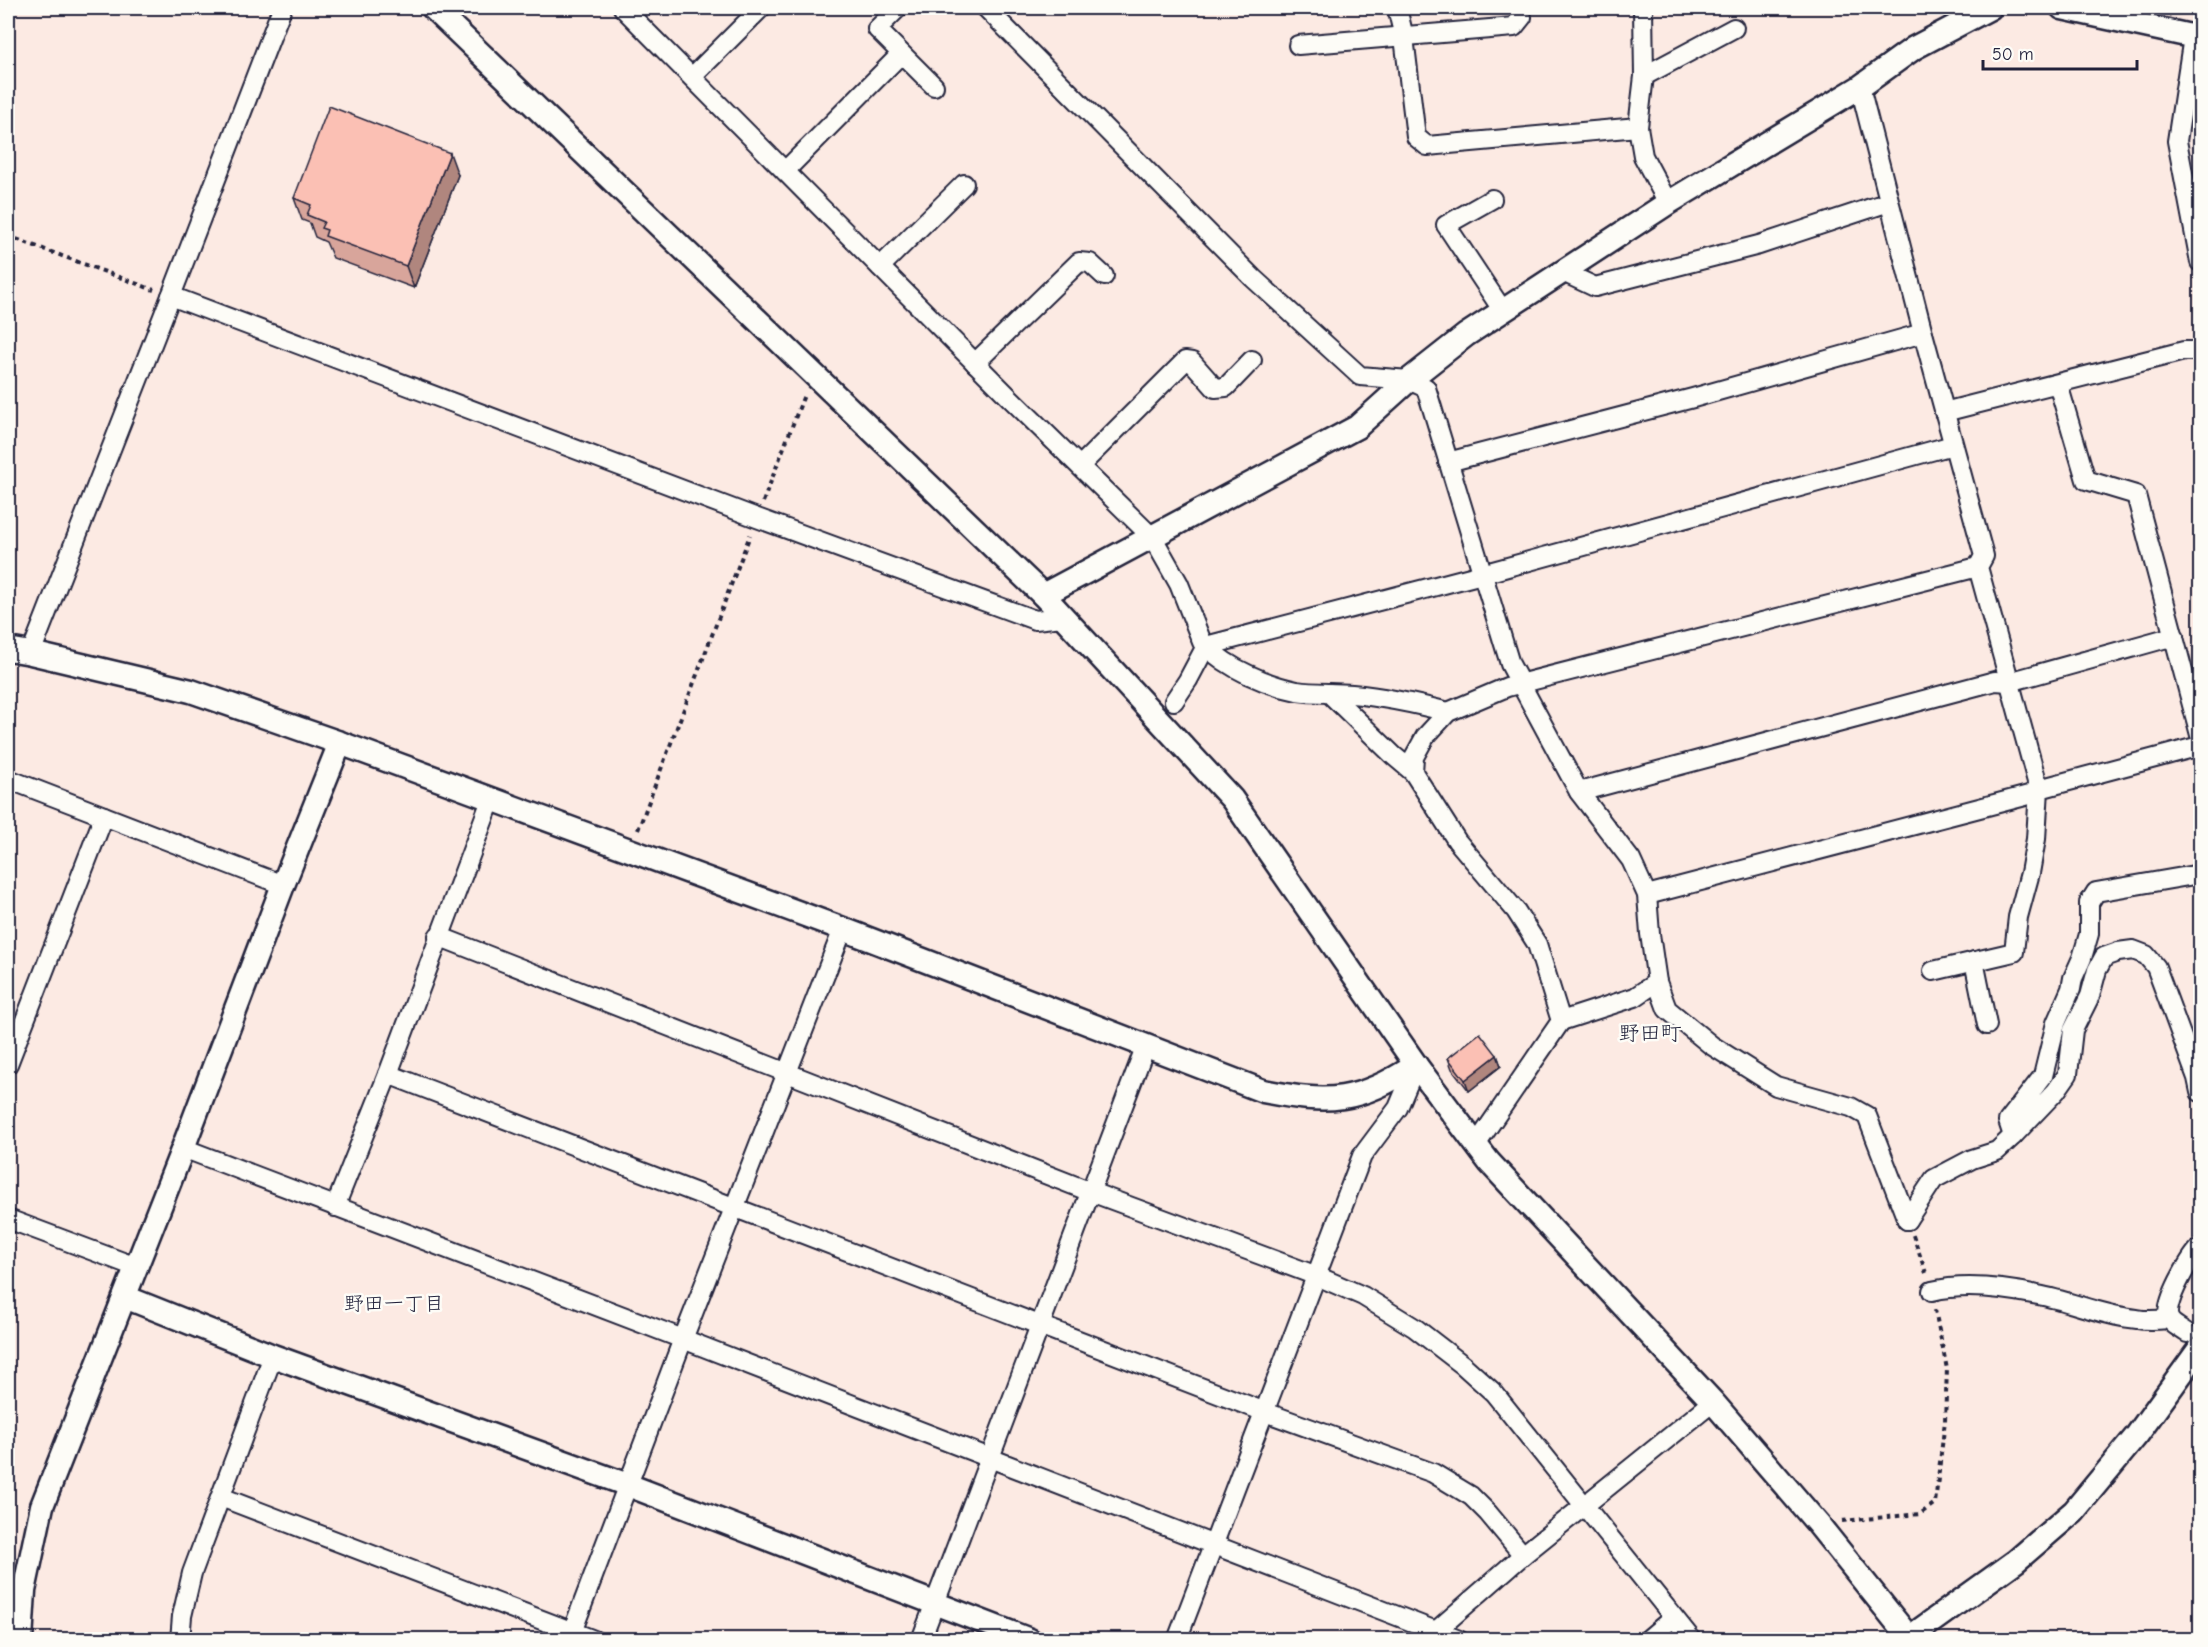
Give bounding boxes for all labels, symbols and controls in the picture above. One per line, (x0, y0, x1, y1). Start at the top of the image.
scale bar (1983, 33, 2138, 71)
text: 50 m (1992, 44, 2034, 65)
district label: 野田町 (1619, 1021, 1682, 1045)
district label: 野田一丁目 (344, 1292, 444, 1315)

